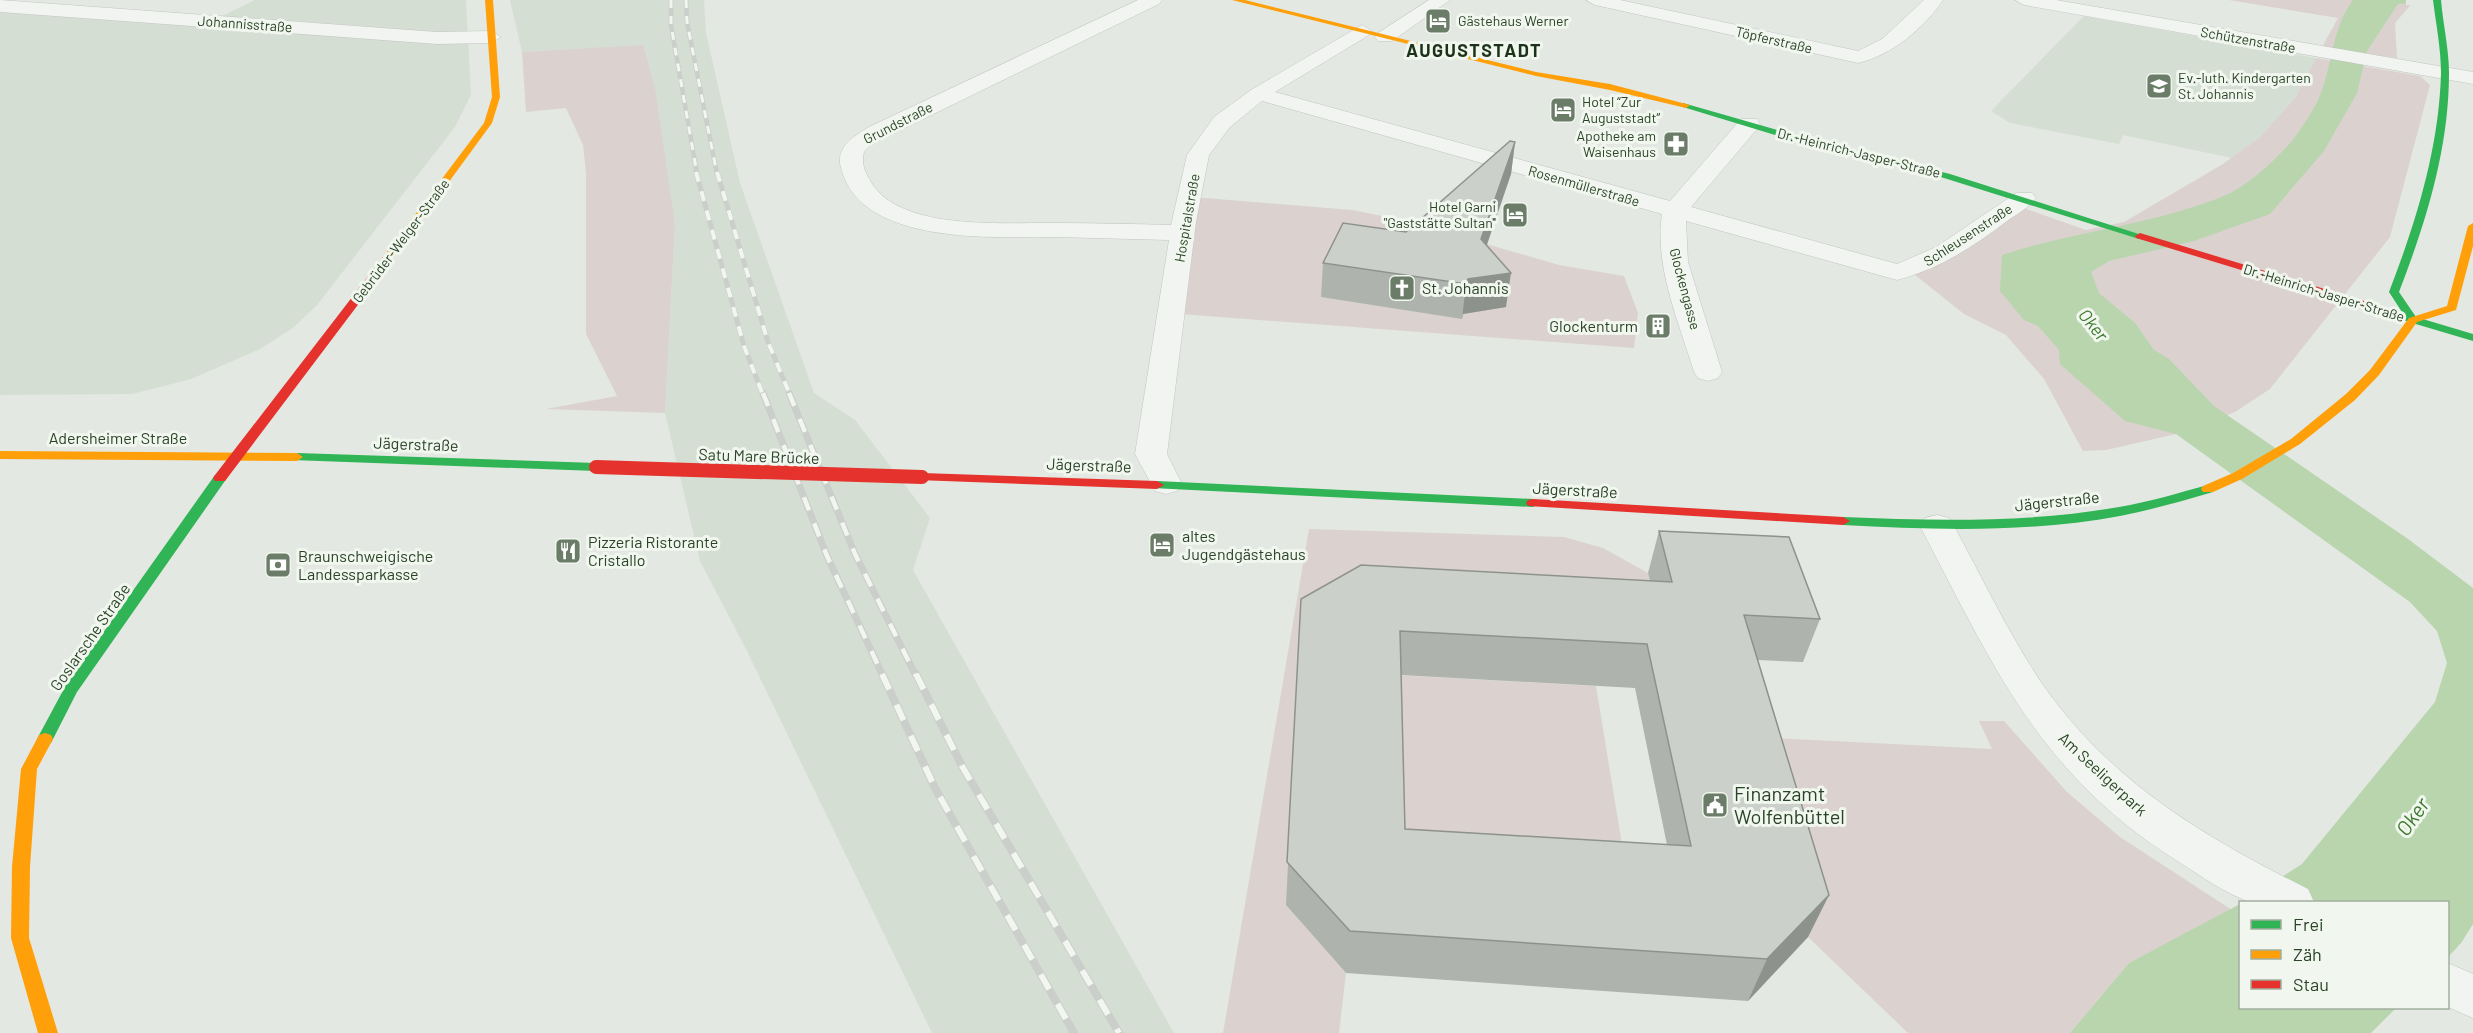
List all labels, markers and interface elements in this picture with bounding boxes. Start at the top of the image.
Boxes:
hotel icon: Gästehaus Werner [1423,6,1453,36]
street label: Johannisstraße [197,12,293,35]
place label: Gästehaus Werner [1458,12,1569,29]
street label: Töpferstraße [1734,22,1814,57]
street label: Schützenstraße [2199,23,2297,56]
district label: AUGUSTSTADT [1406,39,1542,61]
place label: Ev.-luth. Kindergarten St. Johannis [2178,69,2311,102]
school or university icon: Ev.-luth. Kindergarten St. Johannis [2144,71,2174,101]
place label: Hotel “Zur Auguststadt” [1582,93,1661,126]
hotel icon: Hotel “Zur Auguststadt” [1548,95,1578,125]
street label: Grundstraße [860,98,935,147]
street label: Dr.-Heinrich-Jasper-Straße [1776,124,1942,181]
place label: Apotheke am Waisenhaus [1577,127,1656,160]
pharmacy icon: Apotheke am Waisenhaus [1661,129,1691,159]
street label: Rosenmüllerstraße [1526,161,1642,210]
street label: Hospitalstraße [1170,172,1203,264]
street label: Gebrüder-Welger-Straße [349,175,453,306]
place label: Hotel Garni "Gaststätte Sultan" [1384,198,1496,231]
hotel icon: Hotel Garni "Gaststätte Sultan" [1500,200,1530,230]
street label: Schleusenstraße [1920,200,2015,270]
street label: Glockengasse [1666,246,1705,332]
street label: Dr.-Heinrich-Jasper-Straße [2242,260,2407,325]
church icon: St. Johannis [1387,273,1417,303]
place label: St. Johannis [1422,278,1509,297]
water label: Oker [2074,304,2114,345]
building icon: Glockenturm [1643,311,1673,341]
place label: Glockenturm [1549,316,1638,335]
street label: Adersheimer Straße [49,428,187,447]
street label: Jägerstraße [373,433,459,454]
street label: Satu Mare Brücke [698,444,820,467]
street label: Jägerstraße [1046,454,1132,475]
street label: Jägerstraße [1532,478,1618,501]
street label: Jägerstraße [2014,487,2100,514]
place label: altes Jugendgästehaus [1182,526,1306,563]
hotel icon: altes Jugendgästehaus [1147,530,1177,560]
place label: Pizzeria Ristorante Cristallo [588,532,718,569]
restaurant icon: Pizzeria Ristorante Cristallo [553,536,583,566]
place label: Braunschweigische Landessparkasse [298,546,433,583]
bank icon: Braunschweigische Landessparkasse [263,550,293,580]
street label: Goslarsche Straße [45,579,134,694]
street label: Am Seeligerpark [2055,728,2152,819]
place label: Finanzamt Wolfenbüttel [1734,781,1845,828]
public building icon: Finanzamt Wolfenbüttel [1700,790,1730,820]
water label: Oker [2390,792,2434,840]
legend [2239,901,2449,1009]
text: Frei [2293,913,2324,935]
text: Zäh [2293,943,2322,965]
text: Stau [2293,973,2329,995]

